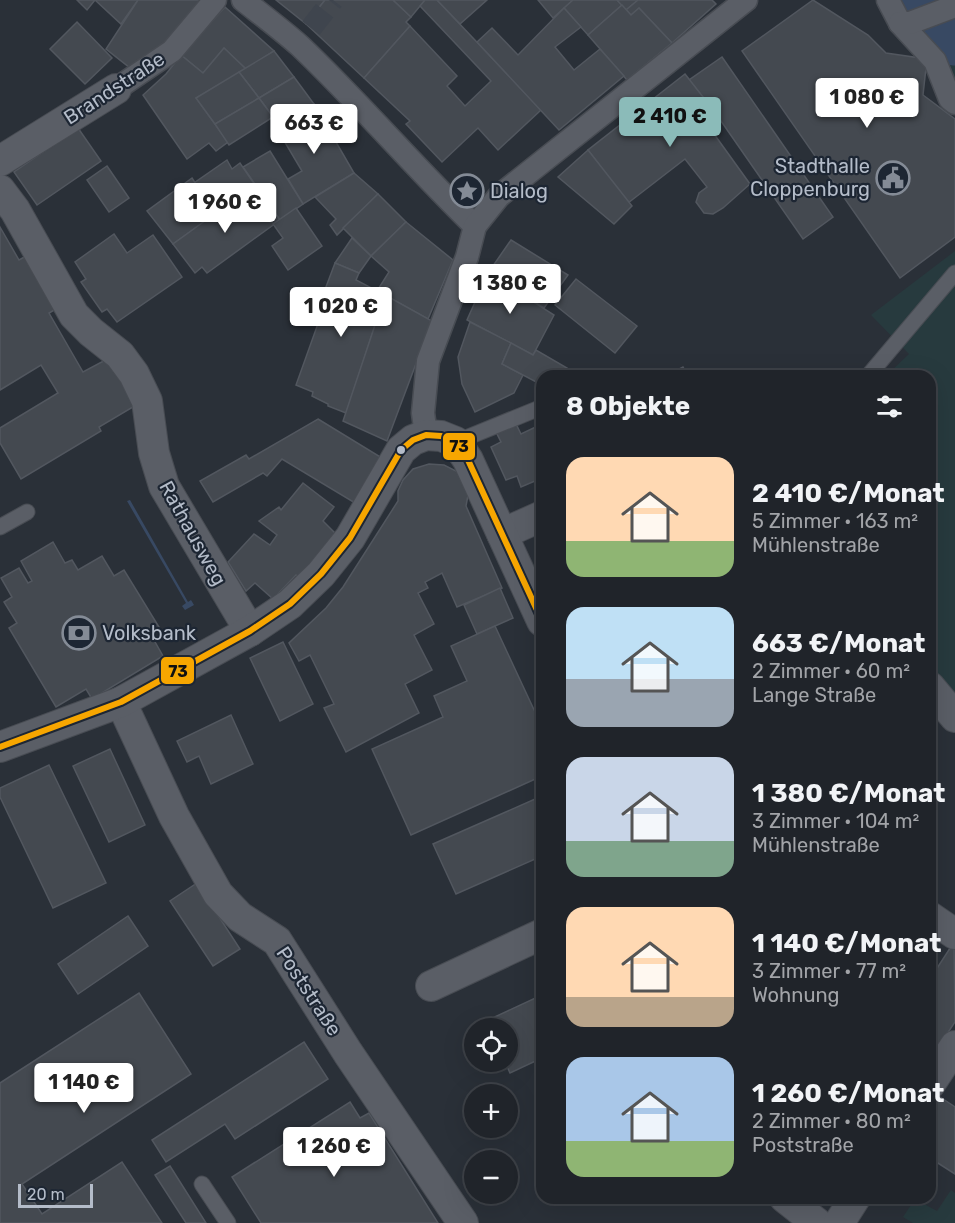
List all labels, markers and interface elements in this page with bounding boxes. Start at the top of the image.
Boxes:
street label: Brandstraße [59,47,169,129]
pin: 1 080 € [812,78,922,129]
text: 1 080 € [830,85,904,109]
pin: 2 410 € [615,97,725,148]
pin: 663 € [272,104,356,155]
text: 2 410 € [633,104,707,128]
text: 663 € [284,111,344,135]
place label: Stadthalle Cloppenburg [750,154,870,201]
public building icon: Stadthalle Cloppenburg [875,160,911,196]
place icon: Dialog [449,173,485,209]
place label: Dialog [490,179,548,203]
pin: 1 960 € [170,183,280,234]
text: 1 960 € [188,190,262,214]
pin: 1 380 € [455,264,565,315]
text: 1 380 € [473,271,547,295]
pin: 1 020 € [286,287,396,338]
text: 1 020 € [304,294,378,318]
icon: filters [873,390,906,423]
text: 8 Objekte [566,391,690,422]
line badge: 73 [442,432,476,461]
text: 73 [449,437,469,456]
unlabelled marker [395,444,407,456]
street label: Rathausweg [154,476,232,590]
text: 2 410 €/Monat [752,478,945,509]
icon: home [614,481,686,553]
text: 5 Zimmer · 163 m² [752,509,918,533]
text: Mühlenstraße [752,533,880,557]
bank icon: Volksbank [61,615,97,651]
place label: Volksbank [102,621,197,645]
text: 663 €/Monat [752,628,925,659]
icon: home [614,631,686,703]
line badge: 73 [160,656,195,685]
text: 2 Zimmer · 60 m² [752,659,910,683]
text: 73 [168,662,188,681]
text: Lange Straße [752,683,876,707]
text: 1 380 €/Monat [752,778,945,809]
icon: home [614,781,686,853]
text: 3 Zimmer · 104 m² [752,809,919,833]
text: Mühlenstraße [752,833,880,857]
text: 1 140 €/Monat [752,928,941,959]
icon: home [614,931,686,1003]
street label: Poststraße [271,942,347,1040]
text: 3 Zimmer · 77 m² [752,959,906,983]
text: Wohnung [752,983,839,1007]
map controls [464,1018,518,1204]
button: locate [464,1018,518,1072]
pin: 1 140 € [29,1063,139,1114]
text: 1 140 € [48,1070,120,1094]
text: 1 260 €/Monat [752,1078,944,1109]
icon: home [614,1081,686,1153]
button: + [464,1084,518,1138]
text: 2 Zimmer · 80 m² [752,1109,911,1133]
pin: 1 260 € [279,1127,389,1178]
text: Poststraße [752,1133,854,1157]
text: 1 260 € [297,1134,371,1158]
button: − [464,1150,518,1204]
scale bar [18,1181,93,1208]
text: 20 m [27,1185,65,1204]

